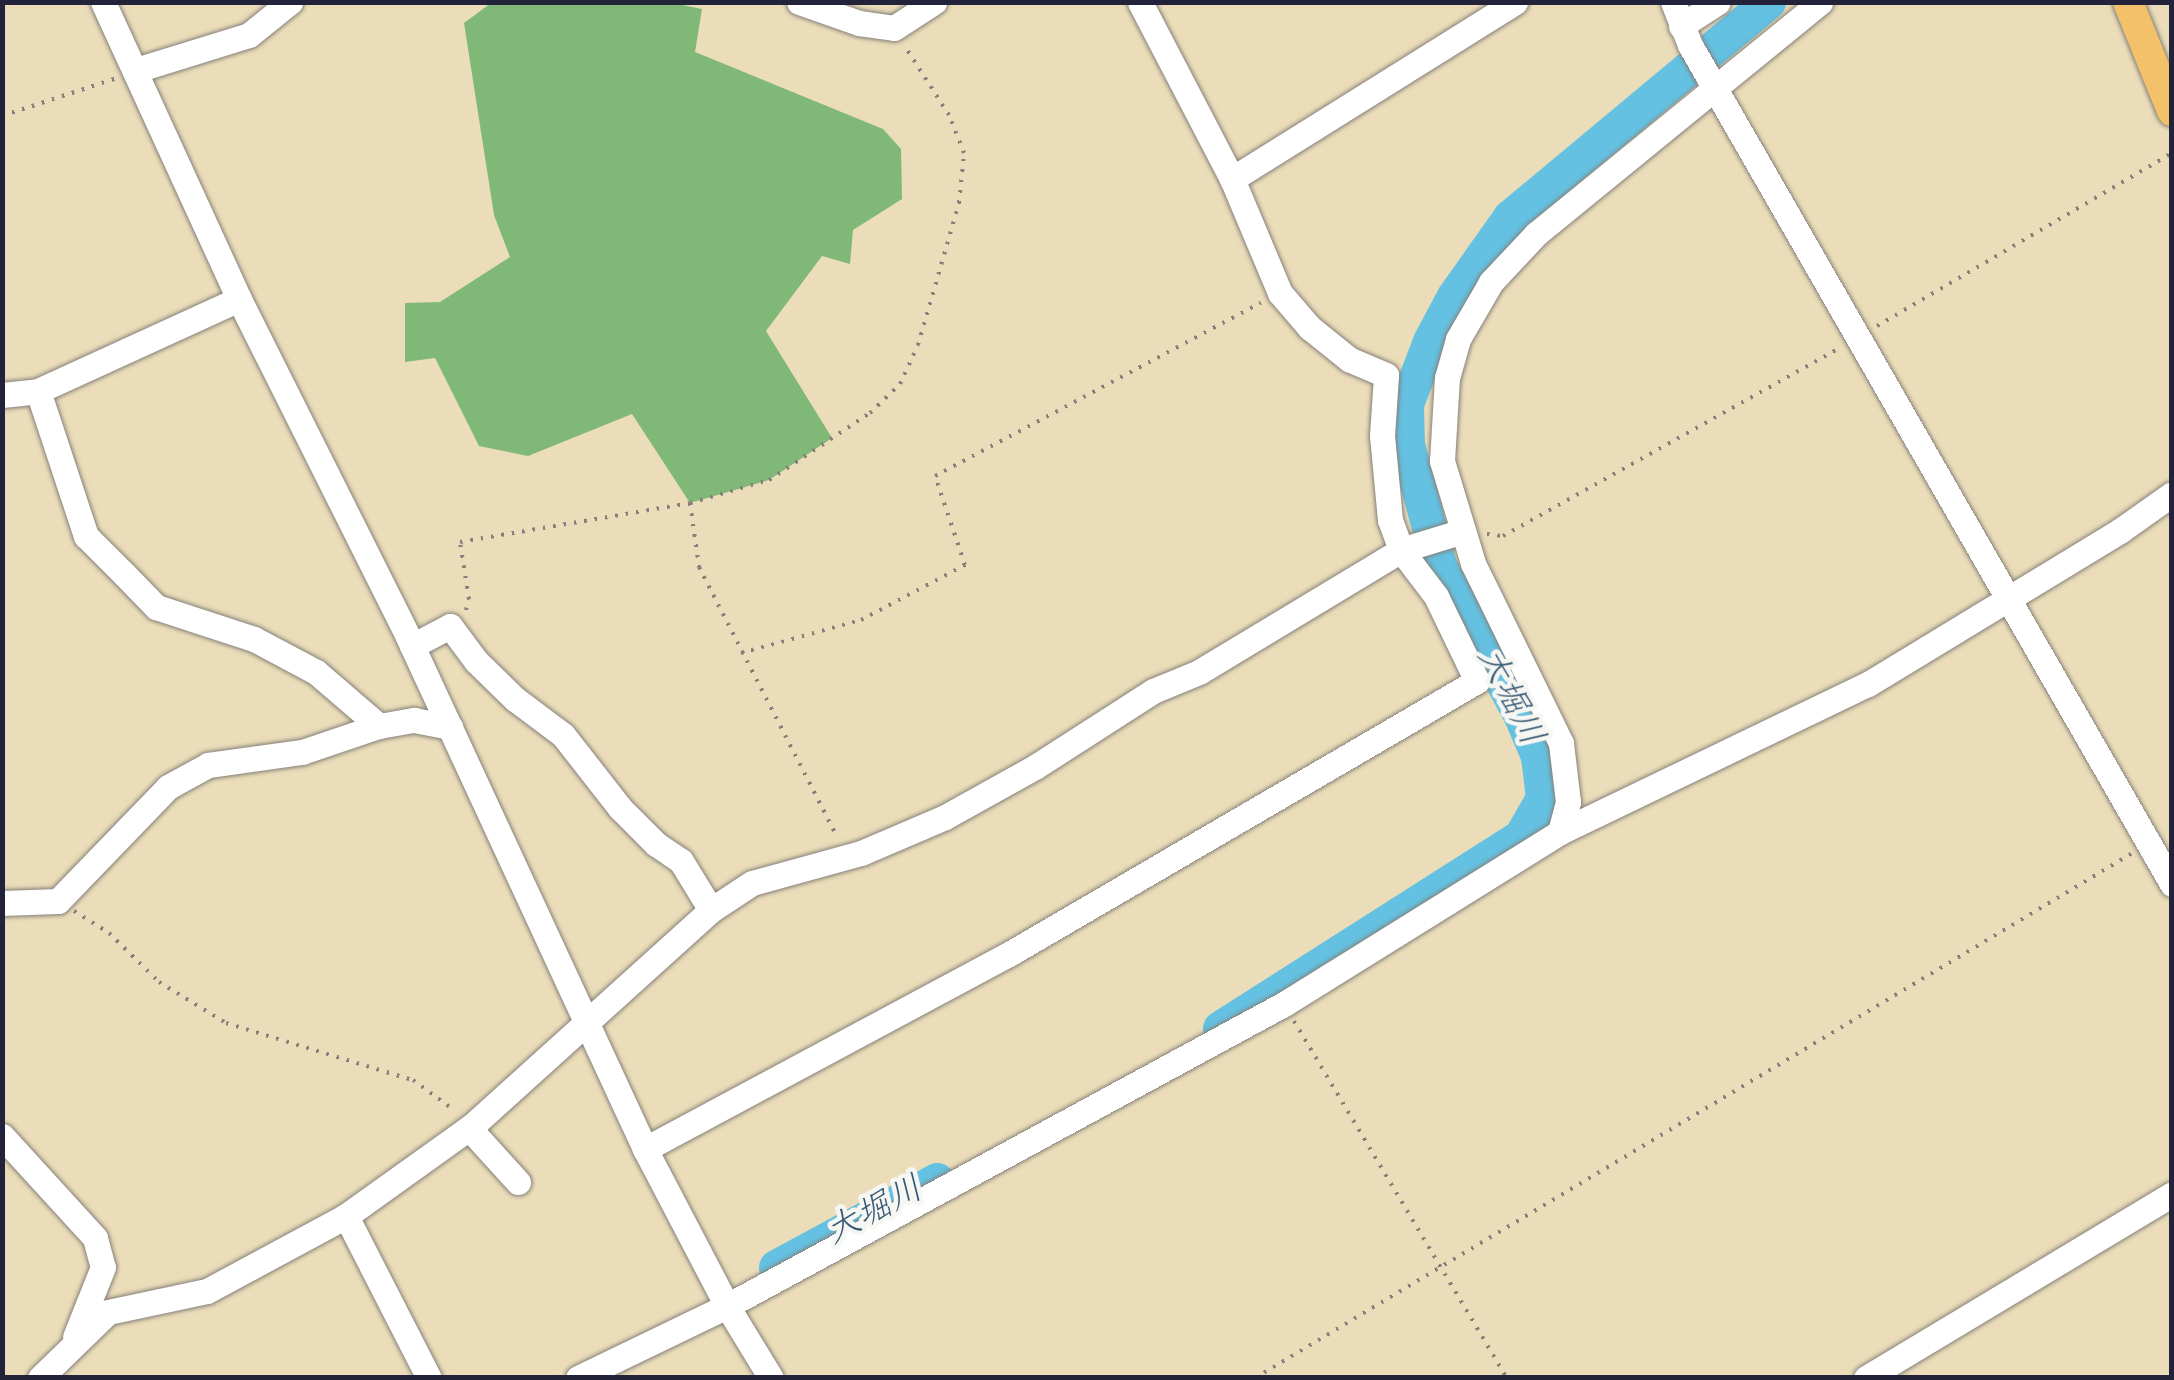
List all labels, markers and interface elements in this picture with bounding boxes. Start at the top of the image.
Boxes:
water label: 大堀川 [1464,642,1550,754]
water label: 大堀川 [820,1171,932,1257]

